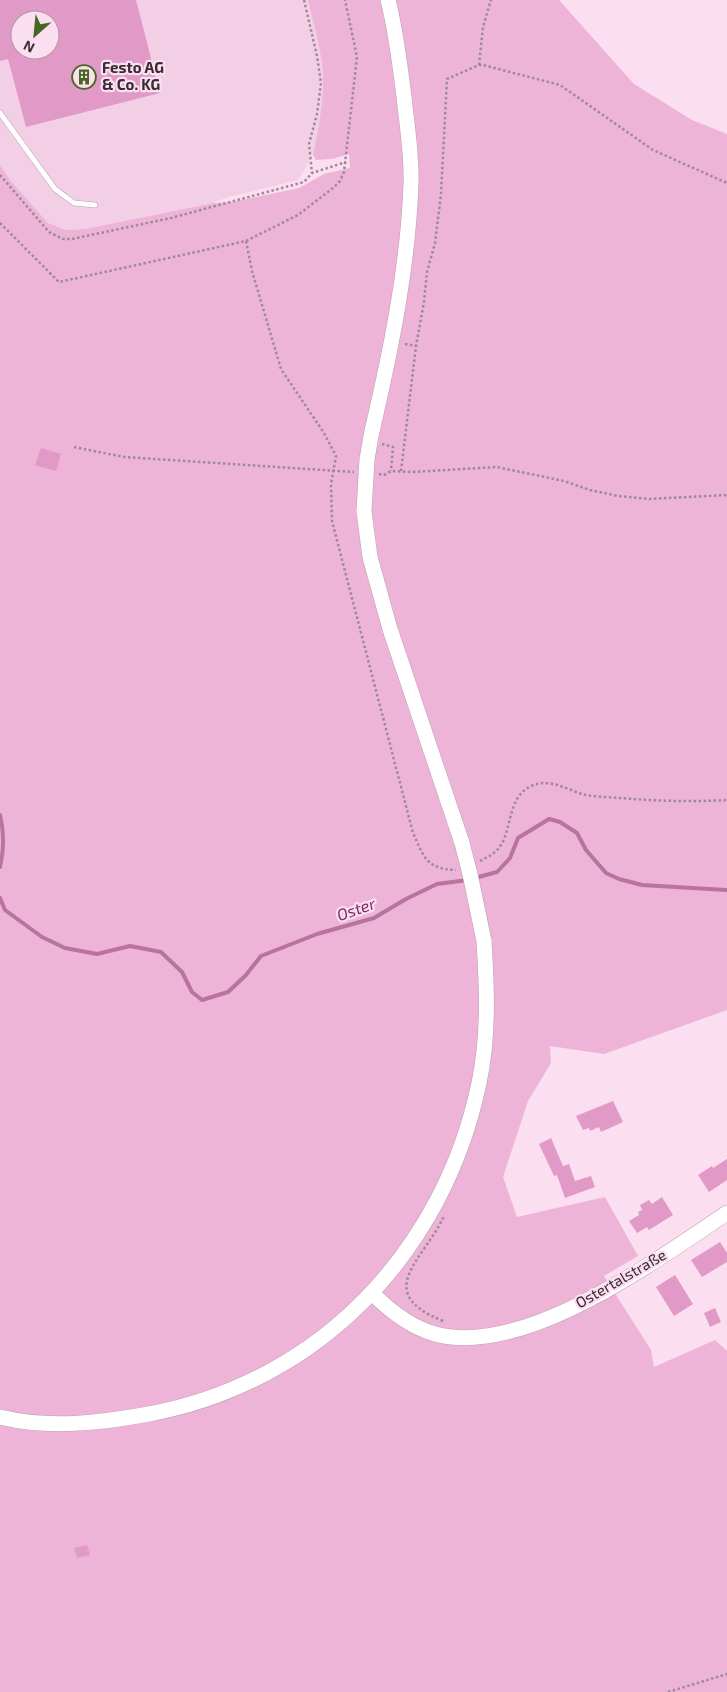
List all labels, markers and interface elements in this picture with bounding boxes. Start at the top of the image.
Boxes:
north arrow [10,10,60,60]
text: N [21,37,37,57]
place label: Festo AG & Co. KG [102,58,164,93]
building icon: Festo AG & Co. KG [71,64,97,90]
water label: Oster [334,893,378,924]
street label: Ostertalstraße [572,1245,669,1311]

